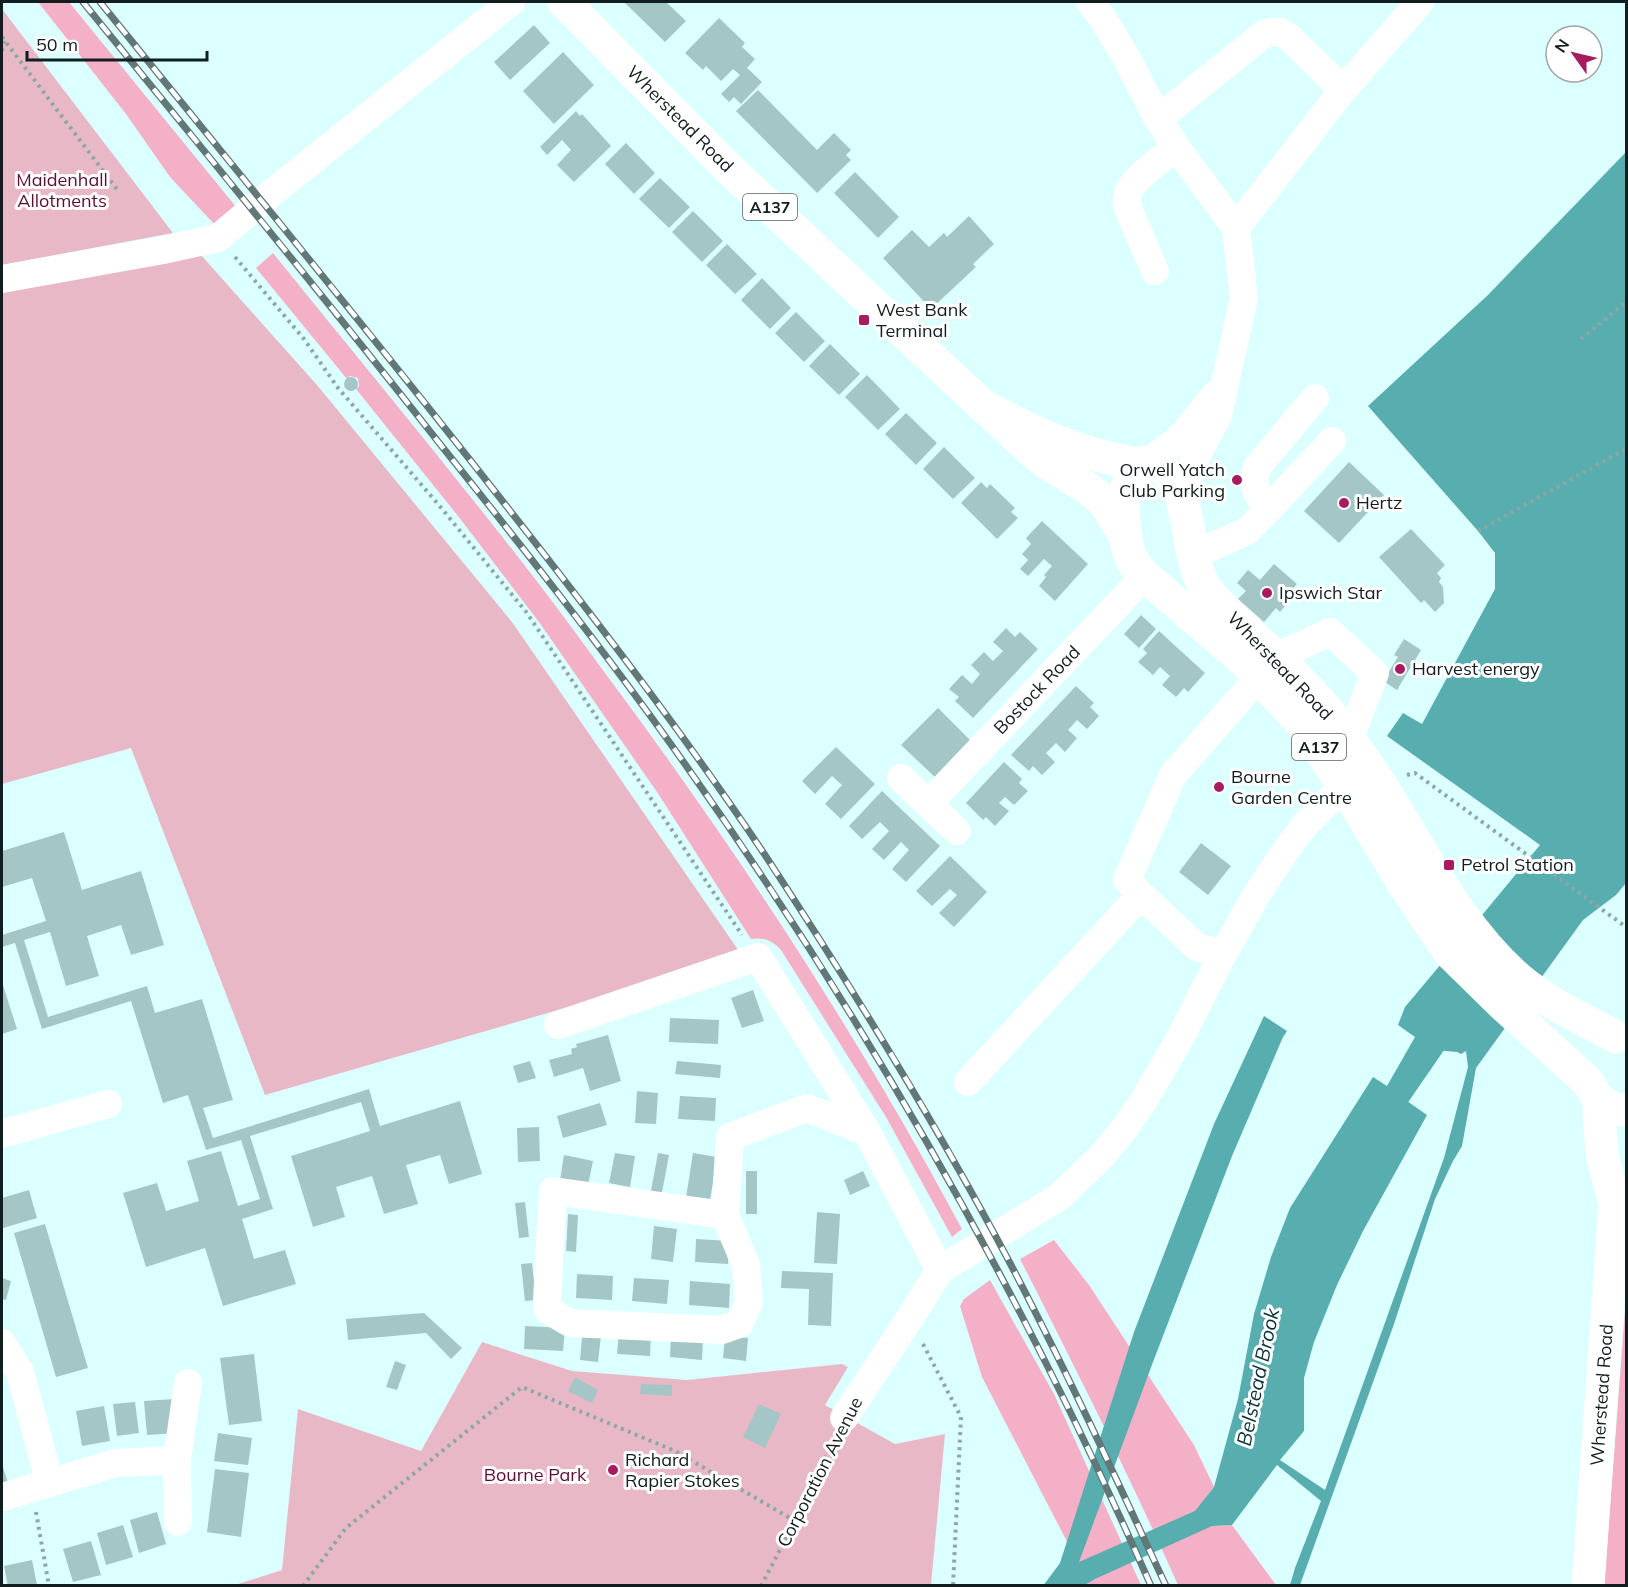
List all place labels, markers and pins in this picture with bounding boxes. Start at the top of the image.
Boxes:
place label: West Bank Terminal [876,298,968,342]
marker: West Bank Terminal [857,313,871,327]
place label: Orwell Yatch Club Parking [1119,458,1225,502]
marker: Orwell Yatch Club Parking [1230,473,1244,487]
place label: Hertz [1356,491,1402,514]
marker: Hertz [1337,496,1351,510]
place label: Ipswich Star [1279,581,1383,604]
marker: Ipswich Star [1260,586,1274,600]
place label: Harvest energy [1412,657,1540,680]
marker: Harvest energy [1393,662,1407,676]
place label: Bourne Garden Centre [1231,765,1352,809]
marker: Bourne Garden Centre [1212,780,1226,794]
place label: Petrol Station [1461,853,1574,876]
marker: Petrol Station [1442,858,1456,872]
place label: Richard Rapier Stokes [625,1448,740,1492]
marker: Richard Rapier Stokes [606,1463,620,1477]

